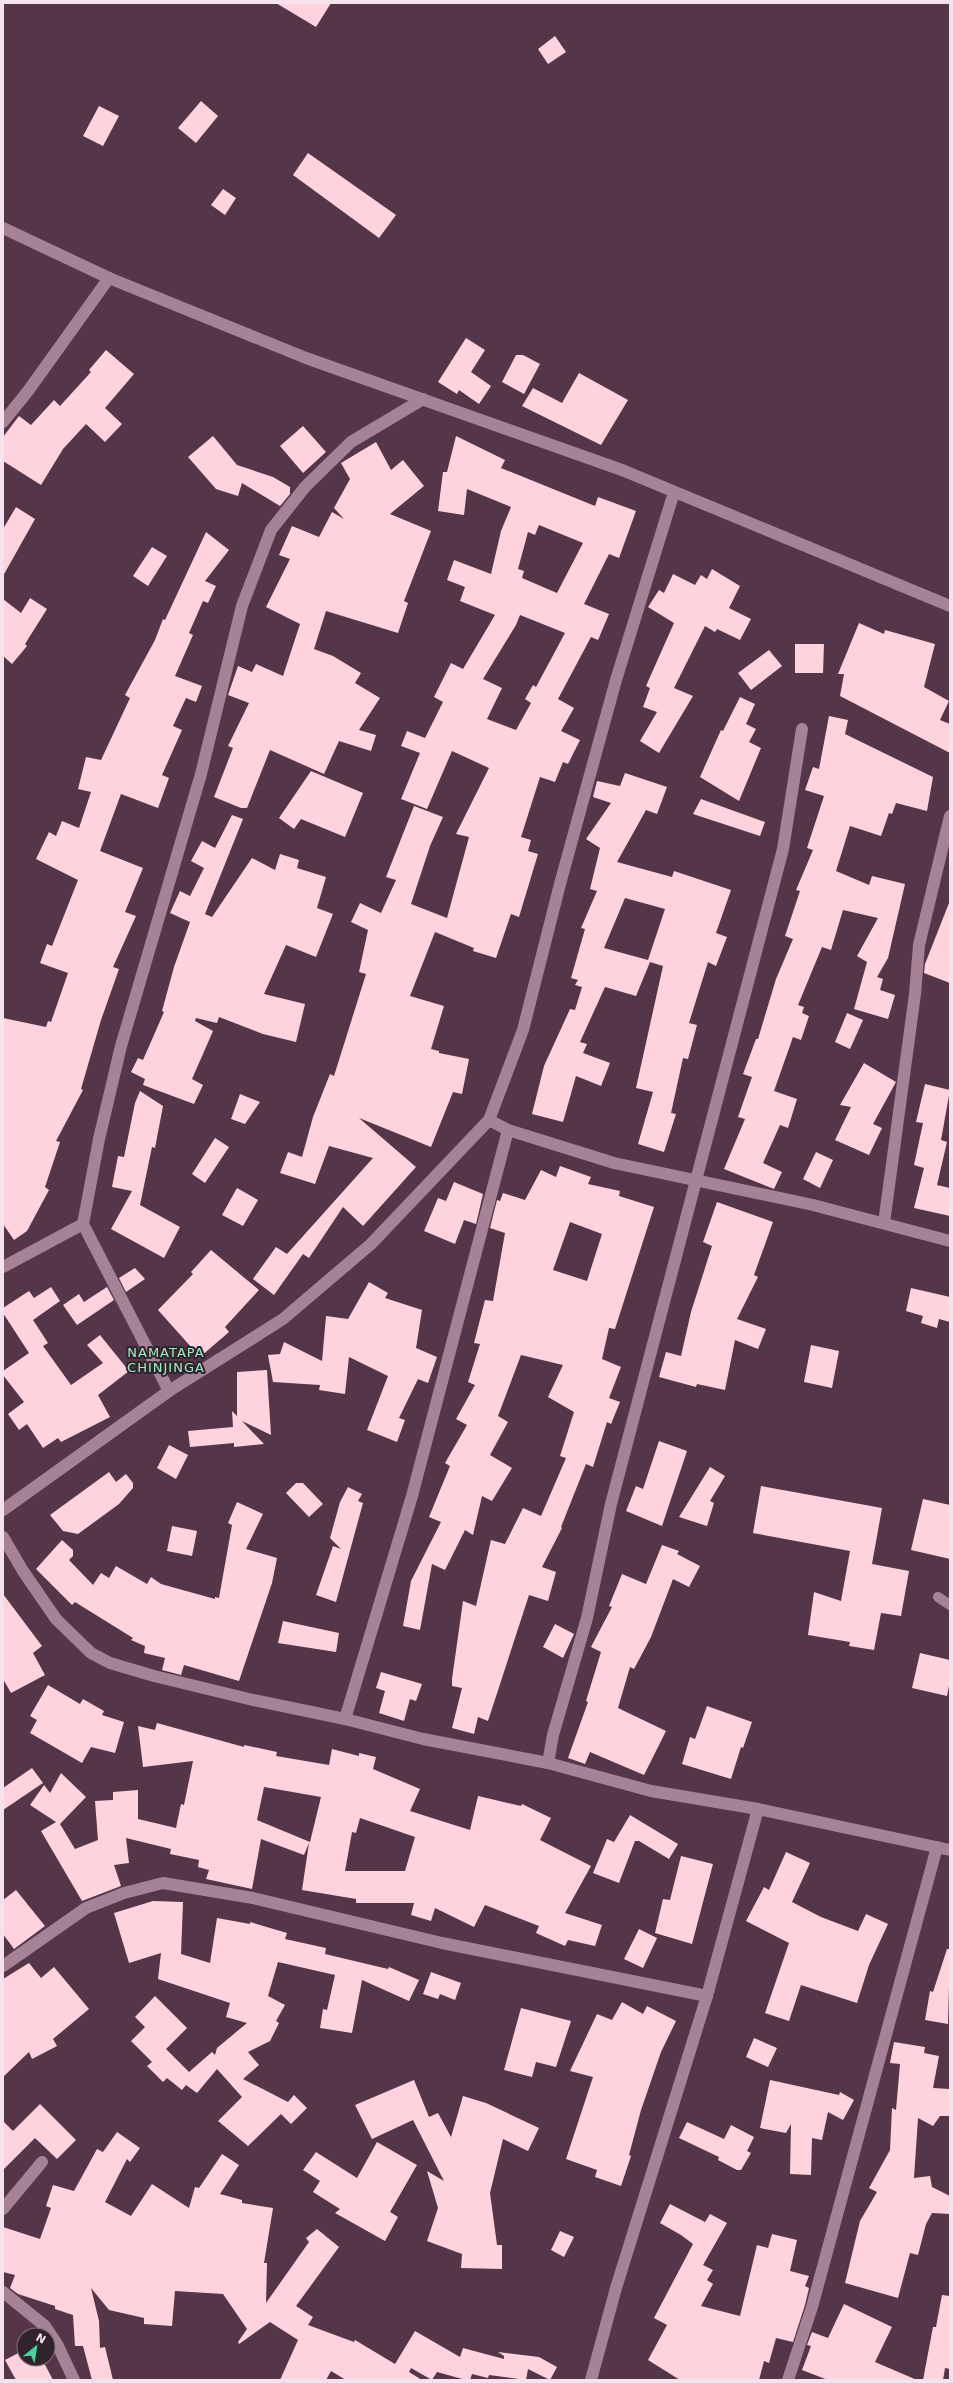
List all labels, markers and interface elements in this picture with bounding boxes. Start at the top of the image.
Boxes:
district label: NAMATAPA CHINJINGA [127,1345,205,1375]
north arrow [16,2327,56,2367]
text: N [34,2331,48,2347]

